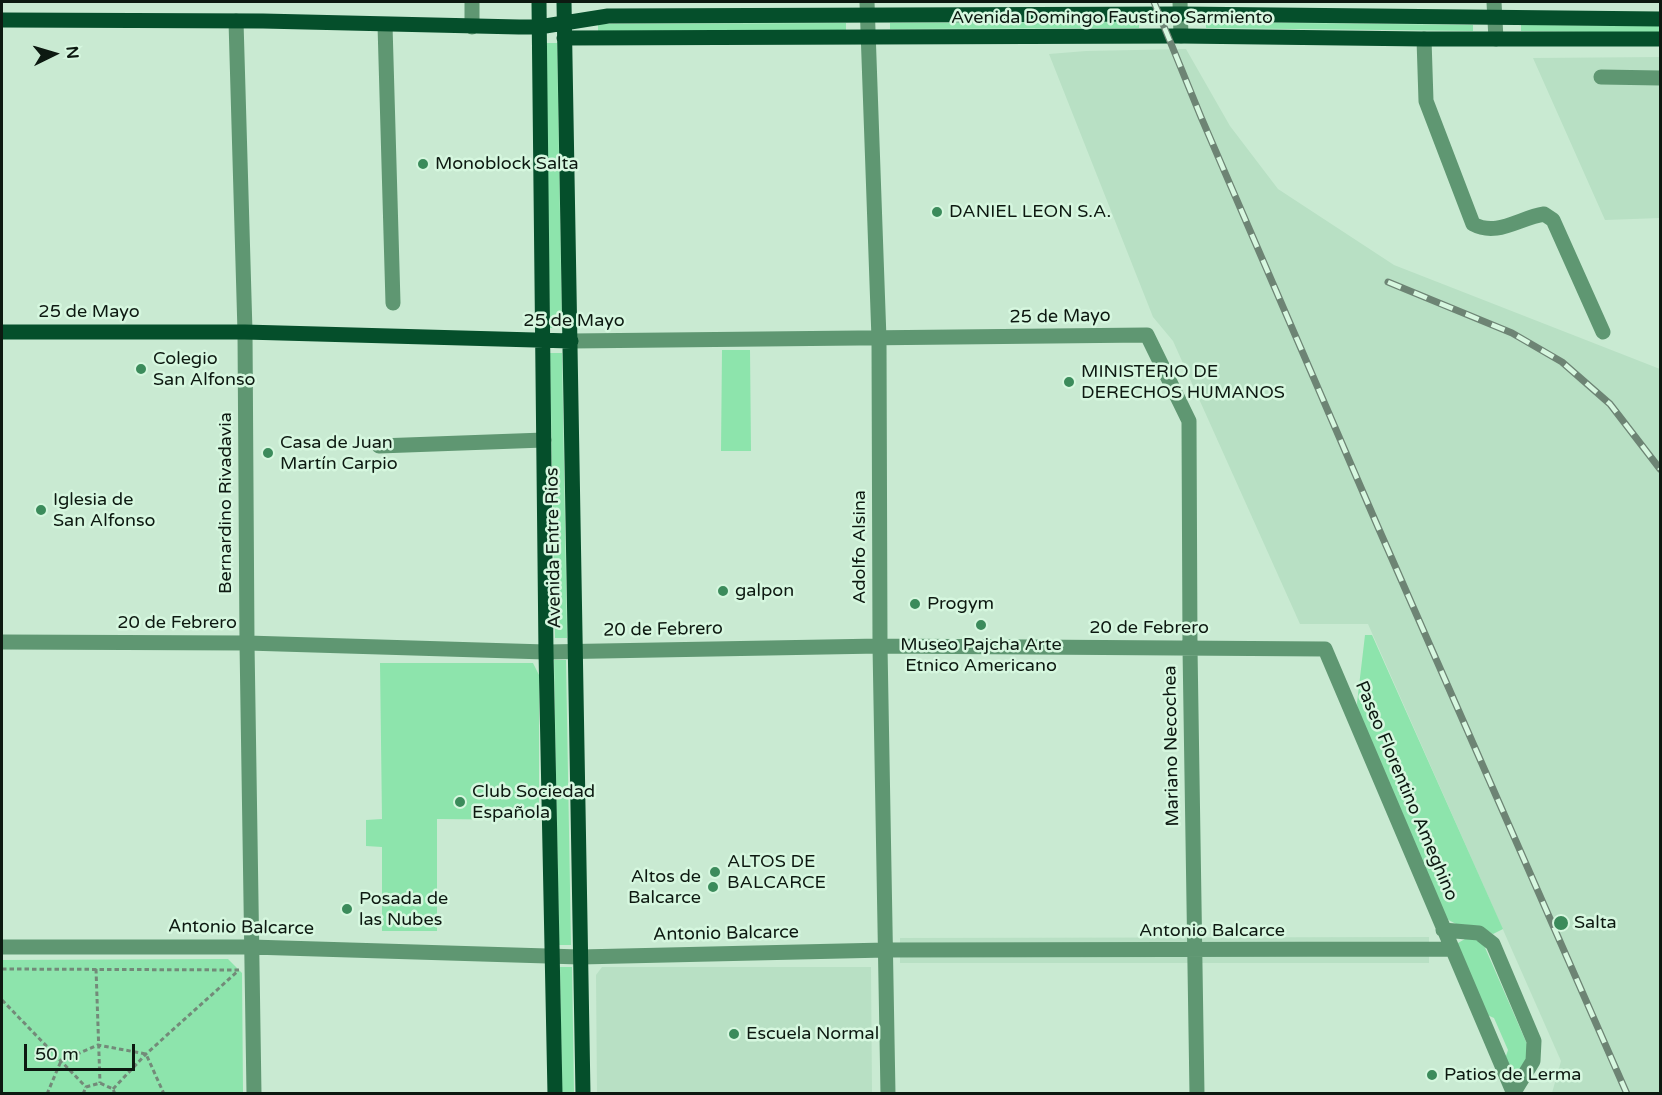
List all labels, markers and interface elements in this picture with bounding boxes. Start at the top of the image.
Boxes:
street label: Avenida Domingo Faustino Sarmiento [951,7,1273,29]
north arrow [24,24,84,84]
text: N [61,45,82,60]
place label: Monoblock Salta [435,153,579,175]
marker: Monoblock Salta [416,157,430,171]
place label: DANIEL LEON S.A. [949,201,1111,223]
marker: DANIEL LEON S.A. [930,205,944,219]
street label: 25 de Mayo [38,301,140,323]
street label: 25 de Mayo [1009,305,1111,329]
street label: 25 de Mayo [523,310,625,332]
place label: Colegio San Alfonso [153,348,255,391]
place label: MINISTERIO DE DERECHOS HUMANOS [1081,361,1285,404]
marker: Colegio San Alfonso [134,362,148,376]
marker: MINISTERIO DE DERECHOS HUMANOS [1062,375,1076,389]
street label: Bernardino Rivadavia [215,412,237,594]
place label: Casa de Juan Martín Carpio [280,432,398,474]
marker: Casa de Juan Martín Carpio [261,446,275,460]
street label: Avenida Entre Ríos [542,467,566,629]
place label: Iglesia de San Alfonso [53,489,155,532]
street label: Adolfo Alsina [849,490,871,604]
marker: Iglesia de San Alfonso [34,503,48,517]
place label: galpon [735,580,794,602]
marker: galpon [716,584,730,598]
place label: Progym [927,593,994,615]
marker: Progym [908,597,922,611]
street label: 20 de Febrero [117,612,237,634]
street label: 20 de Febrero [1089,617,1209,639]
street label: 20 de Febrero [603,618,723,642]
marker: Museo Pajcha Arte Etnico Americano [974,618,988,632]
place label: Museo Pajcha Arte Etnico Americano [900,634,1062,676]
street label: Mariano Necochea [1160,665,1184,827]
street label: Paseo Florentino Ameghino [1350,678,1462,904]
place label: Club Sociedad Española [472,781,595,824]
marker: Club Sociedad Española [453,795,467,809]
place label: ALTOS DE BALCARCE [727,851,826,894]
marker: ALTOS DE BALCARCE [708,865,722,879]
place label: Altos de Balcarce [628,866,701,908]
marker: Altos de Balcarce [706,880,720,894]
place label: Posada de las Nubes [359,888,448,930]
marker: Posada de las Nubes [340,902,354,916]
place label: Salta [1574,912,1617,934]
marker: Salta [1552,914,1570,932]
street label: Antonio Balcarce [168,916,314,940]
street label: Antonio Balcarce [1139,920,1285,942]
street label: Antonio Balcarce [653,922,799,946]
place label: Escuela Normal [746,1023,879,1045]
marker: Escuela Normal [727,1027,741,1041]
scale bar [27,1032,138,1070]
text: 50 m [35,1043,79,1065]
place label: Patios de Lerma [1444,1064,1581,1086]
marker: Patios de Lerma [1425,1068,1439,1082]

